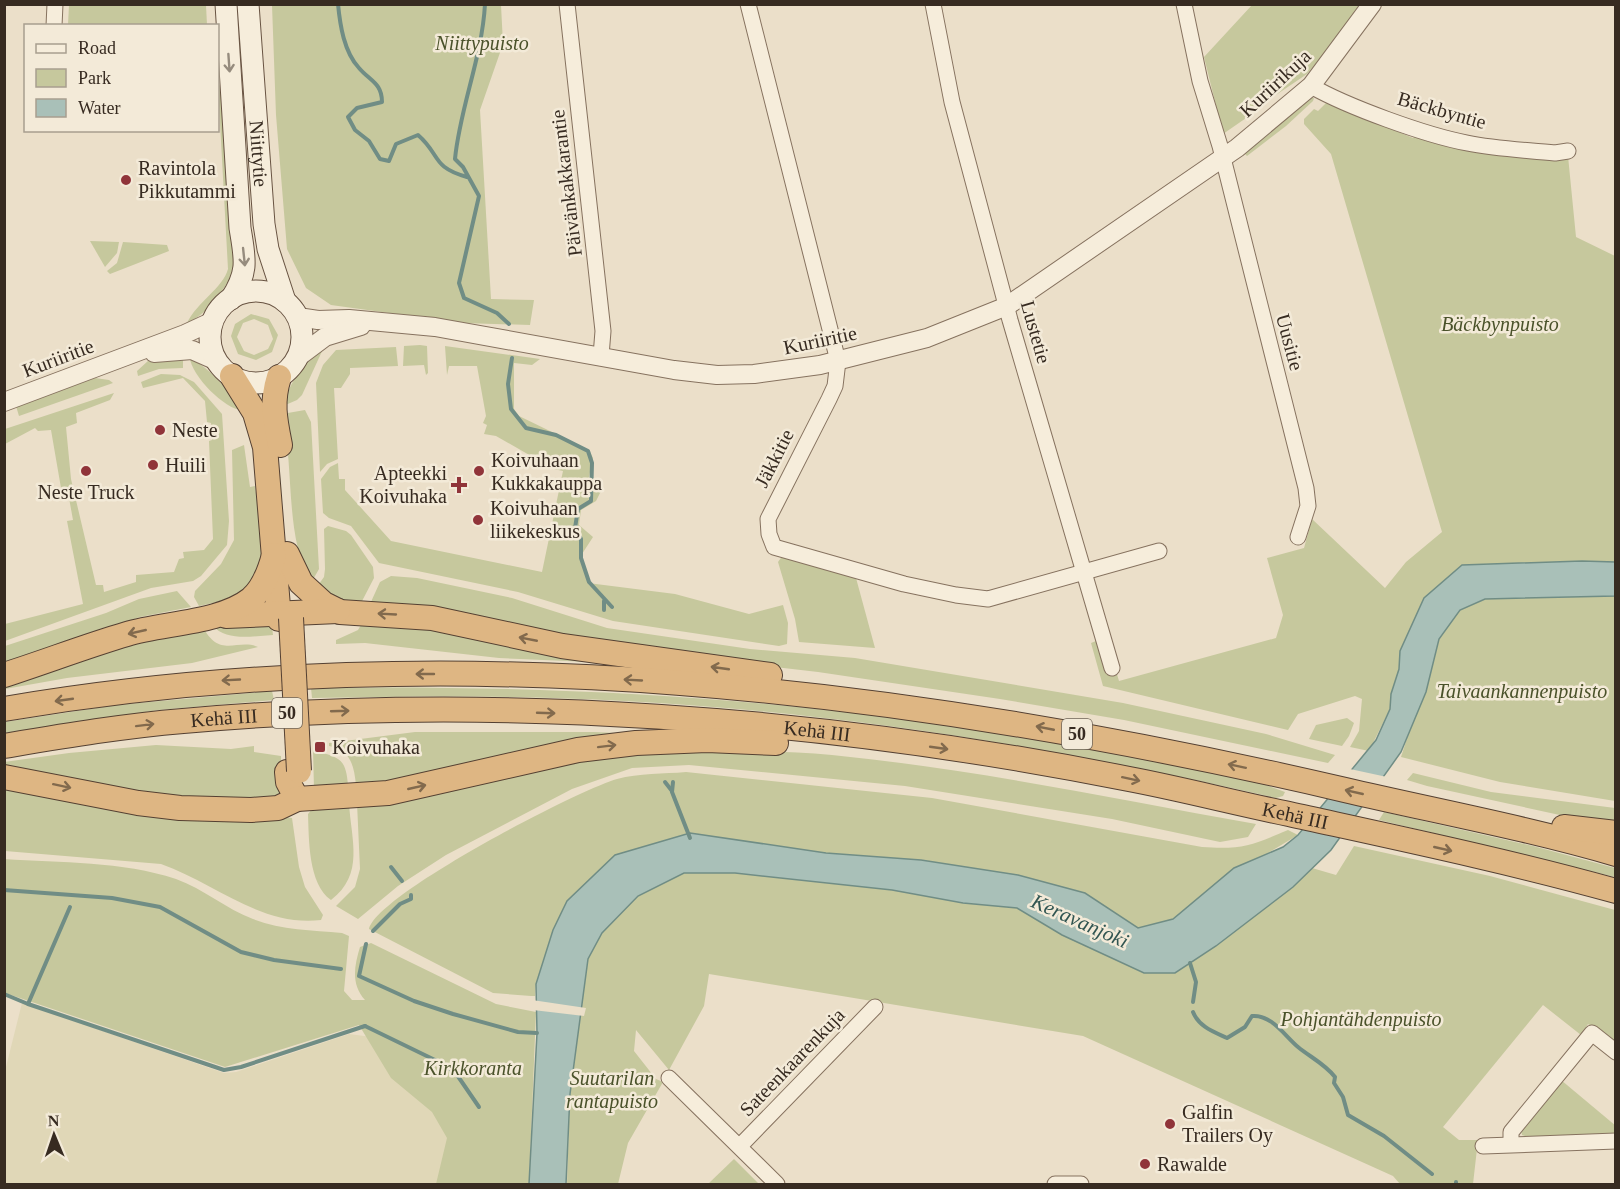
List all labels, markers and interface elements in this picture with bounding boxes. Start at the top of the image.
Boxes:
legend [24,24,219,132]
park label: Niittypuisto [434,32,529,55]
text: Road [78,38,116,58]
street label: Kuriirikuja [1235,45,1316,122]
one-way arrow [224,52,235,72]
text: Park [78,68,111,88]
street label: Bäckbyntie [1395,87,1489,134]
text: Water [78,98,121,118]
street label: Päivänkakkarantie [546,108,586,258]
street label: Niittytie [245,120,272,188]
place label: Ravintola Pikkutammi [138,157,236,202]
marker: Ravintola Pikkutammi [119,173,133,187]
one-way arrow [239,247,250,267]
street label: Lustetie [1017,298,1055,366]
street label: Uusitie [1272,311,1308,373]
park label: Bäckbynpuisto [1441,313,1559,336]
street label: Kuriiritie [781,321,859,358]
street label: Kuriiritie [19,334,97,382]
place label: Neste [172,419,218,441]
marker: Neste [153,423,167,437]
street label: Jäkkitie [750,425,798,491]
place label: Koivuhaan Kukkakauppa [491,449,602,495]
place label: Huili [165,454,207,476]
marker: Huili [146,458,160,472]
place label: Apteekki Koivuhaka [359,462,447,507]
marker: Neste Truck [79,464,93,478]
marker: Koivuhaan Kukkakauppa [472,464,486,478]
marker: Apteekki Koivuhaka [452,478,466,492]
place label: Neste Truck [37,481,135,503]
place label: Koivuhaan liikekeskus [490,497,580,542]
marker: Koivuhaan liikekeskus [471,513,485,527]
one-way arrow [377,608,397,619]
one-way arrow [128,627,147,638]
one-way arrow [518,633,538,644]
one-way arrow [711,662,731,673]
one-way arrow [416,668,436,680]
one-way arrow [221,674,241,685]
one-way arrow [624,675,644,686]
park label: Taivaankannenpuisto [1437,680,1607,703]
one-way arrow [55,694,75,705]
road number: 50 [272,698,302,728]
street label: Kehä III [190,704,258,731]
one-way arrow [329,705,349,717]
one-way arrow [536,707,556,718]
street label: Kehä III [783,716,852,745]
road number: 50 [1062,719,1092,749]
one-way arrow [135,720,155,731]
one-way arrow [1036,722,1056,733]
place label: Koivuhaka [332,736,420,758]
marker: Koivuhaka [313,740,327,754]
one-way arrow [597,741,617,752]
one-way arrow [928,742,948,753]
one-way arrow [1227,759,1246,771]
one-way arrow [1121,774,1140,785]
one-way arrow [52,781,71,792]
one-way arrow [407,781,426,793]
one-way arrow [1345,785,1364,797]
street label: Kehä III [1260,798,1330,833]
one-way arrow [1433,843,1452,855]
water label: Keravanjoki [1027,889,1132,953]
street label: Sateenkaarenkuja [735,1004,850,1121]
park label: Pohjantähdenpuisto [1279,1008,1442,1031]
park label: Kirkkoranta [423,1057,522,1079]
park label: Suutarilan rantapuisto [566,1067,658,1113]
place label: Galfin Trailers Oy [1182,1101,1273,1147]
north arrow [24,1105,84,1165]
text: N [47,1112,60,1129]
marker: Galfin Trailers Oy [1163,1117,1177,1131]
place label: Rawalde [1157,1153,1227,1175]
marker: Rawalde [1138,1157,1152,1171]

